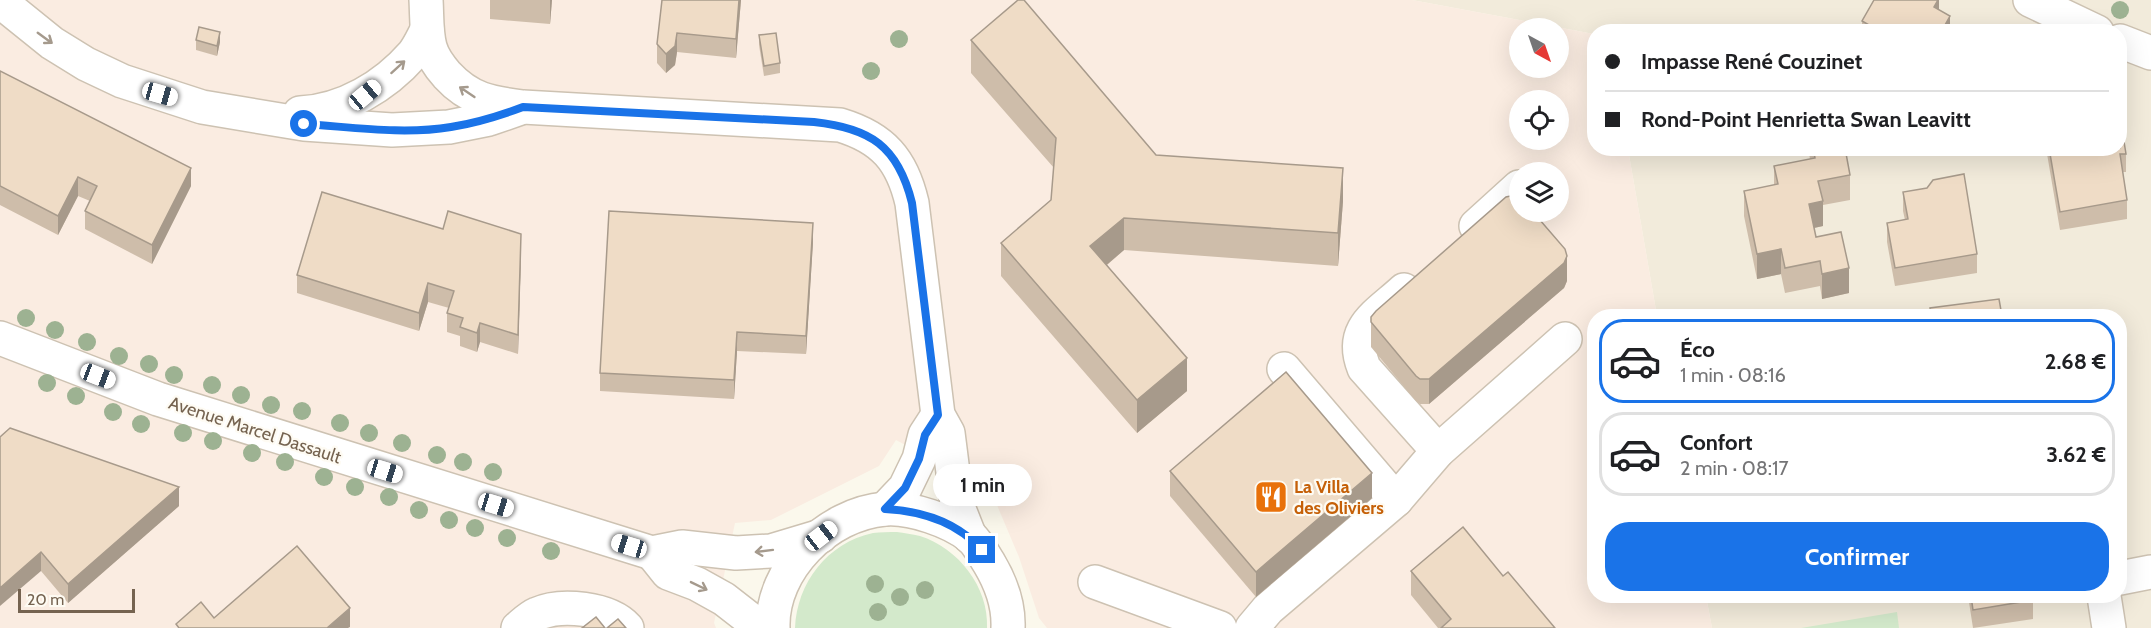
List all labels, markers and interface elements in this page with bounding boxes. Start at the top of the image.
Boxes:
north arrow [1509,18,1569,78]
map controls [1509,18,1569,222]
one-way arrow [37,32,53,44]
text: Impasse René Couzinet [1641,48,1862,75]
one-way arrow [390,60,405,74]
car [345,77,385,113]
car [140,80,180,108]
one-way arrow [459,86,476,98]
button: locate [1509,90,1569,150]
text: Rond-Point Henrietta Swan Leavitt [1641,106,1971,133]
route start [290,110,317,137]
button: layers [1509,162,1569,222]
icon: car [1608,334,1662,388]
text: Éco [1680,336,1715,363]
text: 2.68 € [2045,348,2106,375]
car [78,361,118,391]
text: 1 min · 08:16 [1680,363,1786,387]
street label: Avenue Marcel Dassault [166,392,344,468]
icon: car [1608,427,1662,481]
text: Confort [1680,429,1753,456]
text: 3.62 € [2046,441,2106,468]
text: 2 min · 08:17 [1680,456,1789,480]
car [365,457,405,485]
callout: 1 min [932,463,1032,505]
text: 1 min [960,473,1005,497]
place label: La Villa des Oliviers [1294,476,1384,519]
restaurant icon: La Villa des Oliviers [1253,479,1289,515]
car [476,491,516,519]
car [801,518,841,554]
button: Confirmer [1605,522,2109,591]
car [609,532,649,560]
route end [968,536,995,563]
one-way arrow [755,546,775,557]
one-way arrow [689,580,707,592]
scale bar [18,586,135,614]
text: 20 m [27,590,64,609]

